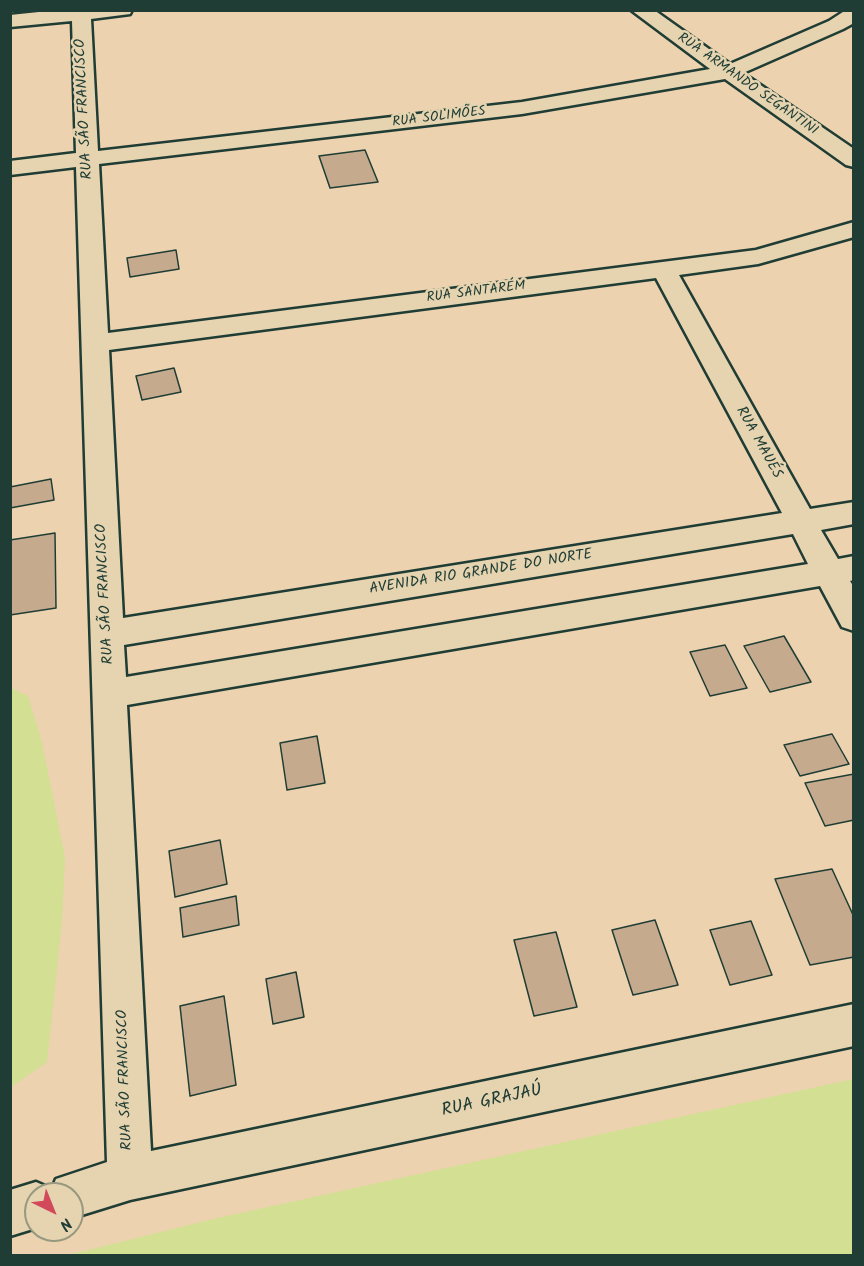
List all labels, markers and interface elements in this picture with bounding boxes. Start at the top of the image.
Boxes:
street label: RUA ARMANDO SEGANTINI [674,30,820,140]
street label: RUA SÃO FRANCISCO [72,38,98,180]
street label: RUA SOLIMÕES [391,104,487,132]
street label: RUA SANTARÉM [426,279,526,307]
street label: RUA MAUÉS [731,404,785,482]
street label: RUA SÃO FRANCISCO [93,523,119,665]
street label: AVENIDA RIO GRANDE DO NORTE [368,546,594,600]
street label: RUA SÃO FRANCISCO [115,1009,137,1151]
street label: RUA GRAJAÚ [440,1081,544,1123]
north arrow [24,1182,84,1242]
text: N [53,1211,77,1237]

